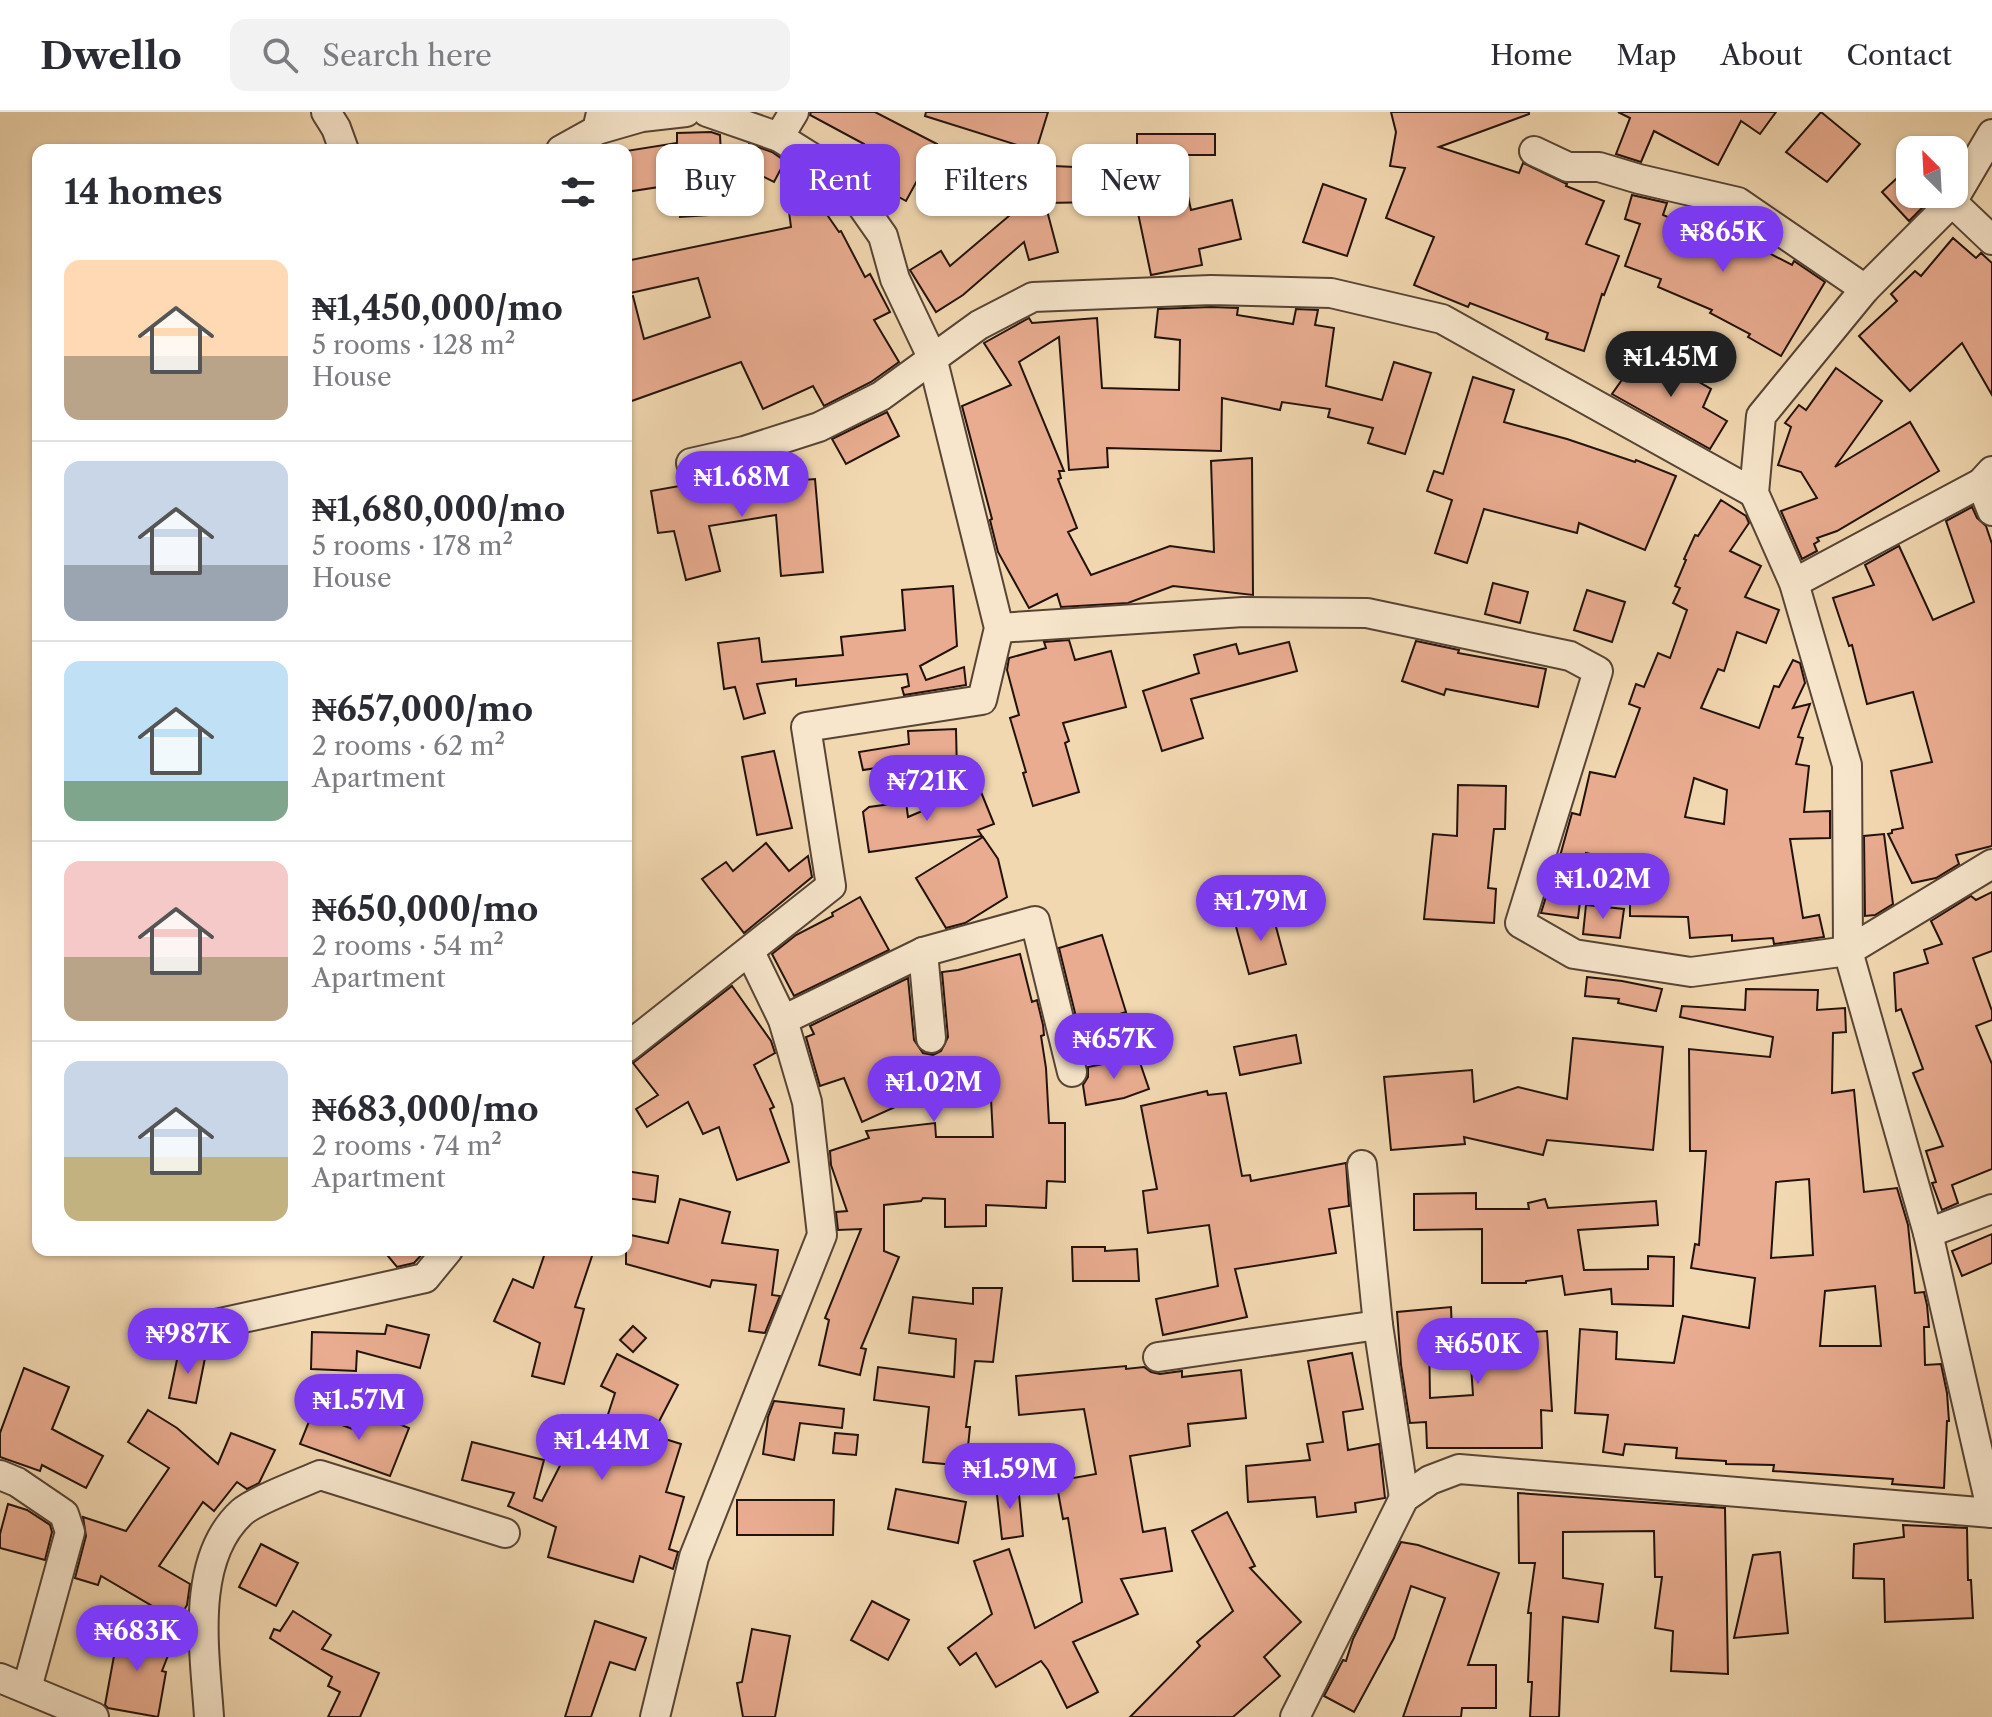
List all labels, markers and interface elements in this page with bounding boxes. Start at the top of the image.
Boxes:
search box [230,19,790,91]
text: Dwello [40,32,182,79]
icon: search [258,33,302,77]
text: Search here [322,37,492,74]
text: Home [1490,38,1572,72]
text: Map [1616,38,1676,72]
text: About [1720,38,1802,72]
text: Contact [1846,38,1952,72]
north arrow [1896,136,1968,208]
map controls [1896,136,1968,208]
chip: Buy [656,144,764,216]
chip: Rent [780,144,900,216]
chip: Filters [916,144,1056,216]
chip: New [1072,144,1189,216]
icon: filters [556,170,600,214]
text: 14 homes [64,171,223,213]
pin: ₦865K [1667,206,1779,274]
text: ₦865K [1680,216,1766,248]
text: ₦1,450,000/mo [312,287,563,329]
icon: home [128,292,224,388]
text: 5 rooms · 128 m² [312,329,515,361]
pin: ₦1.45M [1606,331,1736,399]
text: ₦1.45M [1623,341,1719,373]
text: House [312,361,392,393]
pin: ₦1.68M [677,451,807,519]
text: ₦1.68M [694,461,790,493]
text: ₦1,680,000/mo [312,488,565,530]
icon: home [128,493,224,589]
text: 5 rooms · 178 m² [312,530,513,562]
text: House [312,562,392,594]
text: ₦657,000/mo [312,688,533,730]
icon: home [128,693,224,789]
text: 2 rooms · 62 m² [312,730,505,762]
pin: ₦721K [871,755,983,823]
text: Apartment [312,762,445,794]
text: ₦721K [887,765,967,797]
pin: ₦1.02M [1538,853,1668,921]
text: ₦1.02M [1555,863,1651,895]
pin: ₦1.79M [1196,875,1326,943]
text: ₦1.79M [1214,885,1308,917]
text: ₦650,000/mo [312,888,538,930]
icon: home [128,893,224,989]
text: 2 rooms · 54 m² [312,930,504,962]
text: Apartment [312,962,445,994]
pin: ₦657K [1058,1013,1170,1081]
text: ₦657K [1073,1023,1155,1055]
pin: ₦1.02M [869,1056,999,1124]
text: ₦1.02M [886,1066,982,1098]
text: ₦683,000/mo [312,1088,539,1130]
icon: home [128,1093,224,1189]
text: 2 rooms · 74 m² [312,1130,502,1162]
text: Apartment [312,1162,445,1194]
pin: ₦987K [132,1308,244,1376]
text: ₦987K [146,1318,230,1350]
pin: ₦650K [1422,1318,1534,1386]
text: ₦650K [1435,1328,1521,1360]
pin: ₦1.57M [294,1374,424,1442]
text: ₦1.57M [312,1384,406,1416]
pin: ₦1.44M [537,1414,667,1482]
text: ₦1.44M [554,1424,650,1456]
pin: ₦1.59M [945,1443,1075,1511]
text: ₦1.59M [962,1453,1058,1485]
pin: ₦683K [81,1605,193,1673]
text: ₦683K [94,1615,180,1647]

